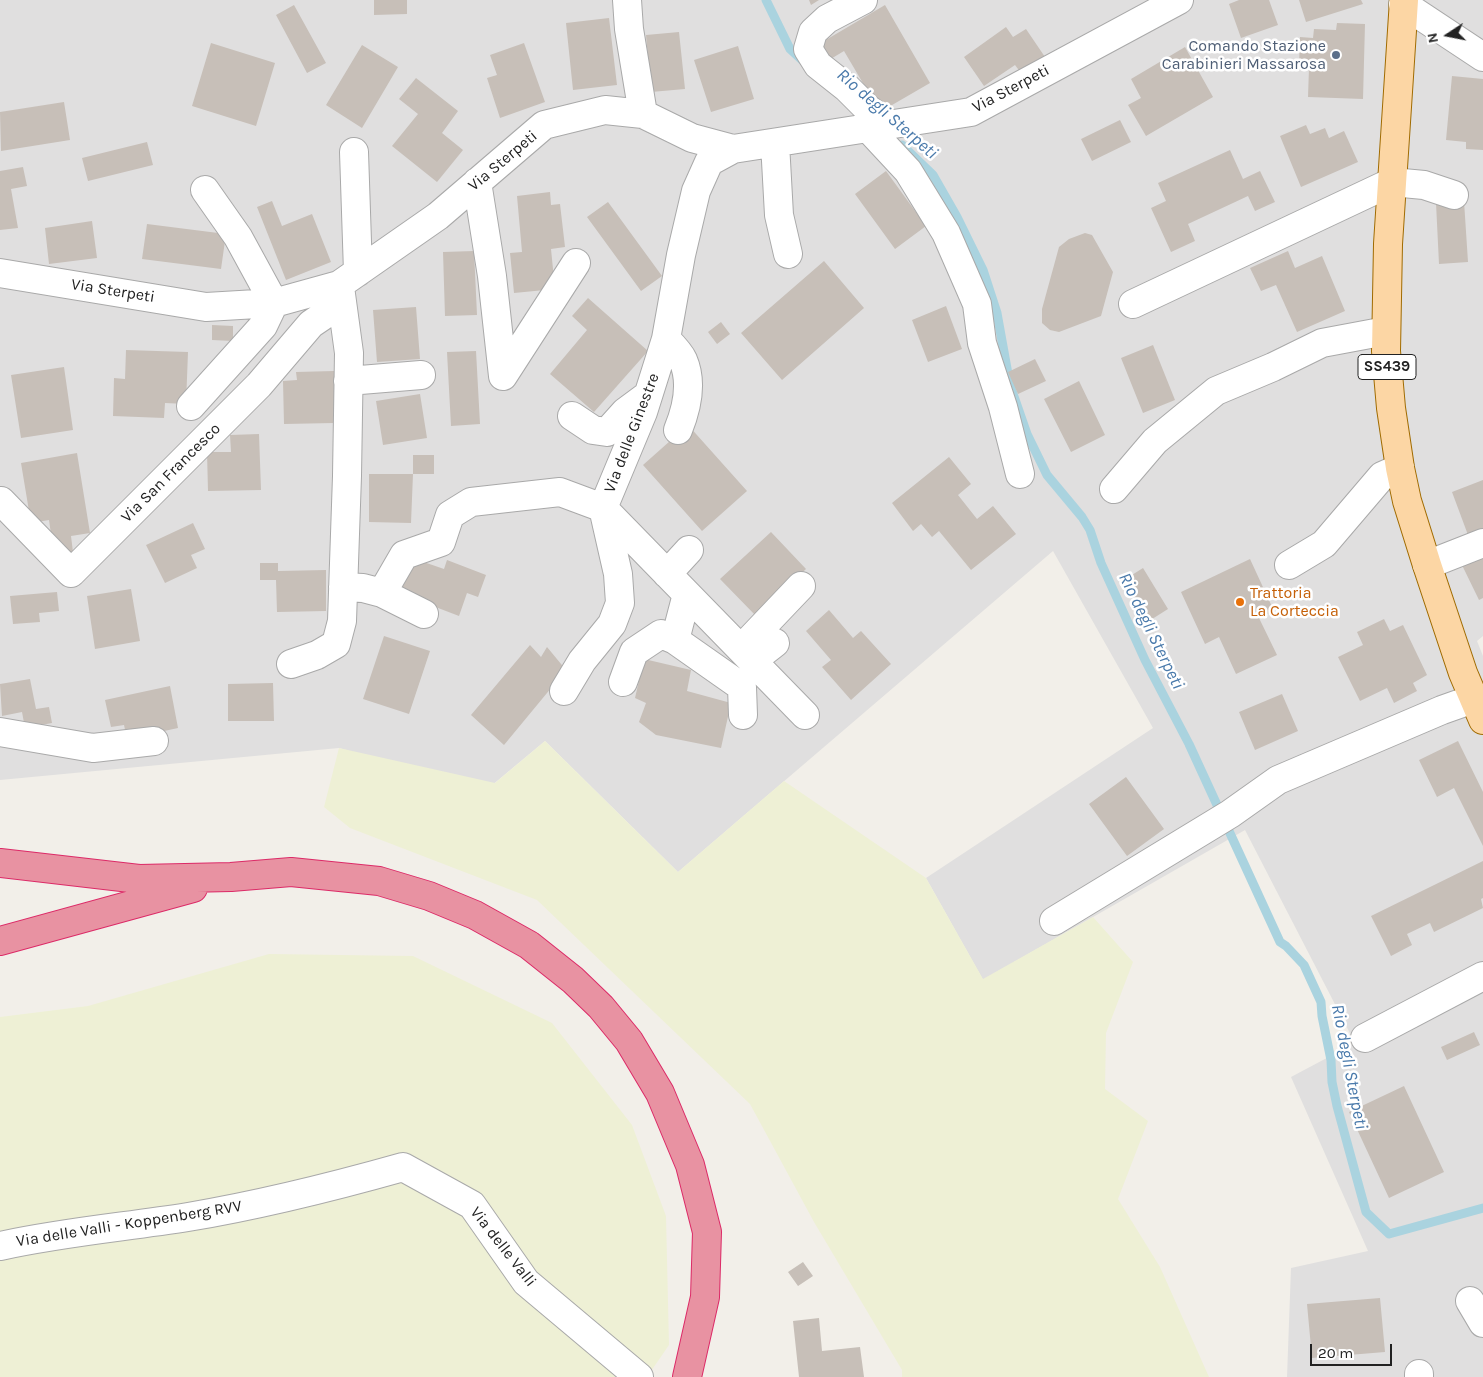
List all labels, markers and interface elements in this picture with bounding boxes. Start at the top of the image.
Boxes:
north arrow [1423,10,1473,60]
text: N [1423,31,1442,45]
place label: Comando Stazione Carabinieri Massarosa [1162,36,1326,74]
marker: Comando Stazione Carabinieri Massarosa [1330,49,1342,61]
street label: Via Sterpeti [969,61,1053,117]
water label: Rio degli Sterpeti [832,64,942,164]
street label: Via Sterpeti [464,127,542,195]
street label: Via Sterpeti [70,275,156,307]
road number: SS439 [1358,354,1416,380]
street label: Via delle Ginestre [600,371,664,495]
street label: Via San Francesco [117,419,225,527]
water label: Rio degli Sterpeti [1113,569,1189,693]
place label: Trattoria La Corteccia [1250,583,1339,621]
marker: Trattoria La Corteccia [1234,596,1246,608]
water label: Rio degli Sterpeti [1326,1003,1372,1131]
street label: Via delle Valli - Koppenberg RVV [15,1197,243,1251]
street label: Via delle Valli [466,1203,540,1291]
scale bar [1313,1334,1396,1366]
text: 20 m [1318,1344,1353,1362]

